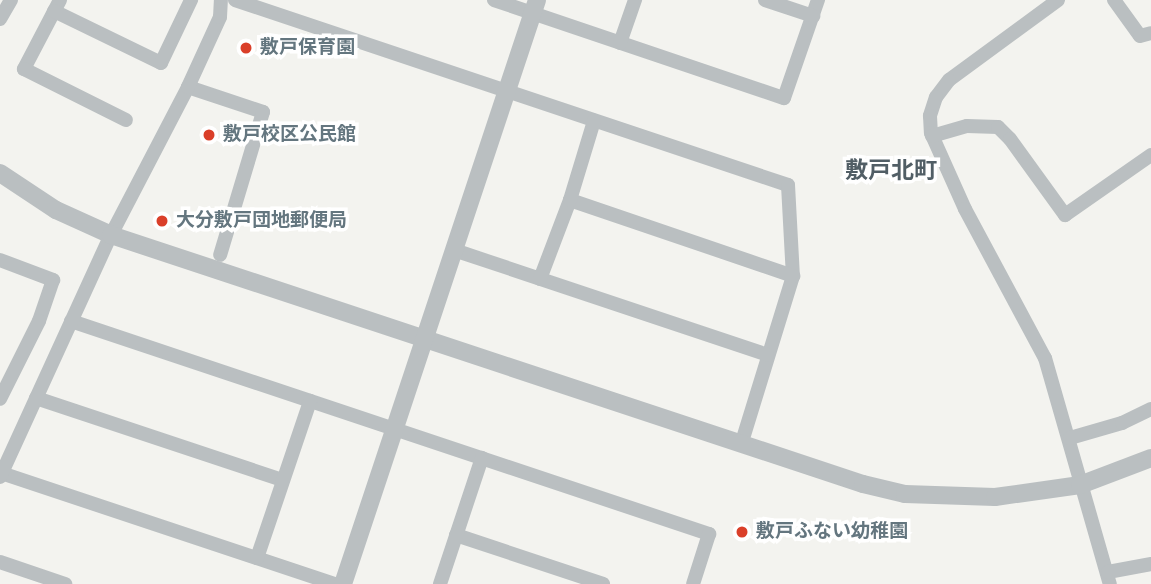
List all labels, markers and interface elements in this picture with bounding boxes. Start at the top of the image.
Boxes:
place label: 敷戸保育園 [260,37,355,59]
marker: 敷戸保育園 [238,40,254,56]
place label: 敷戸校区公民館 [223,124,356,146]
marker: 敷戸校区公民館 [201,127,217,143]
district label: 敷戸北町 [845,157,937,185]
place label: 大分敷戸団地郵便局 [176,210,347,232]
marker: 大分敷戸団地郵便局 [154,213,170,229]
place label: 敷戸ふない幼稚園 [756,521,908,543]
marker: 敷戸ふない幼稚園 [734,524,750,540]

